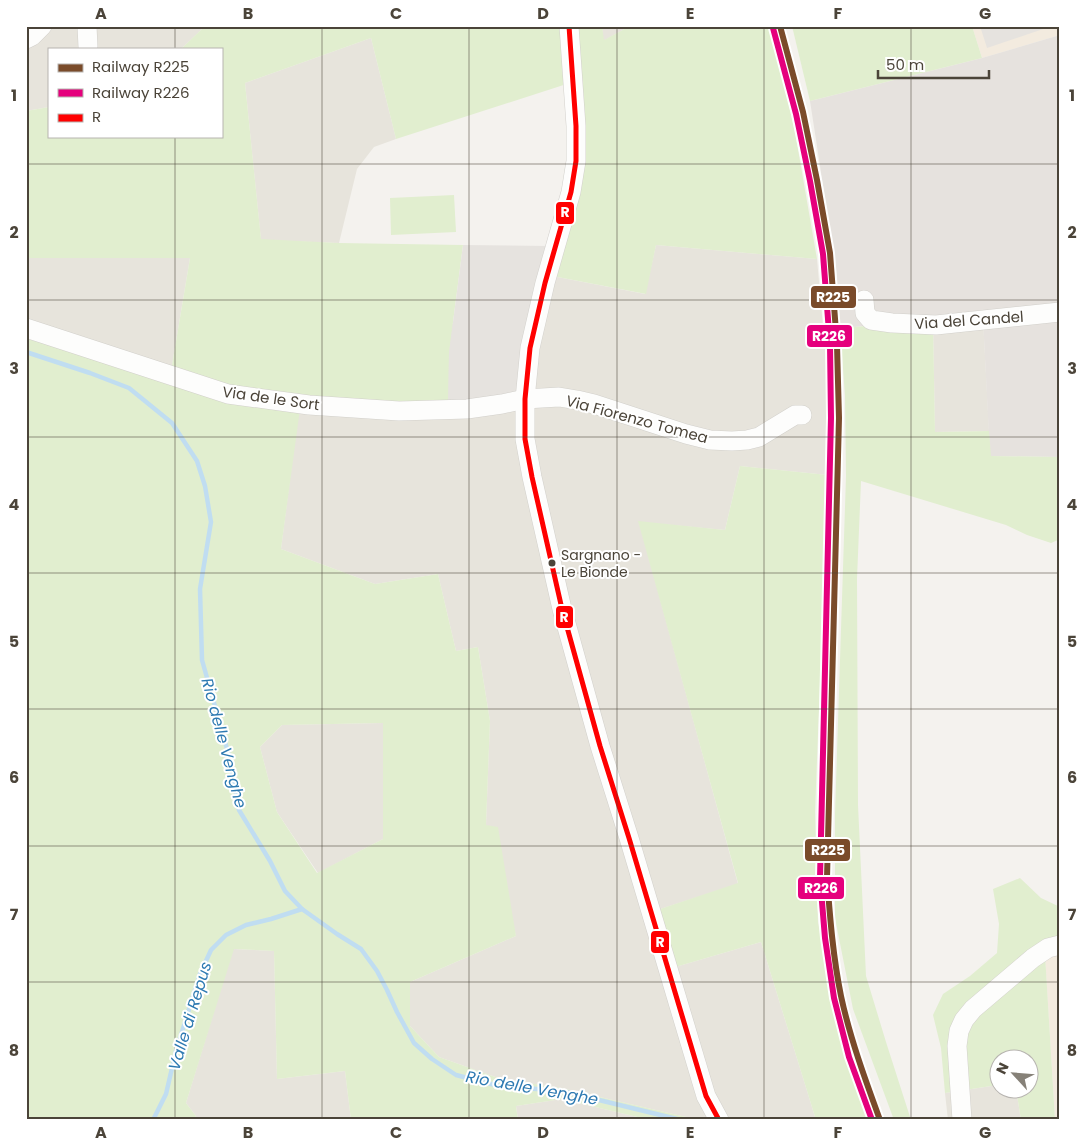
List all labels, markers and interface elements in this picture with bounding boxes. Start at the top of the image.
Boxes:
text: A [95,2,107,25]
text: B [243,2,253,25]
text: C [390,2,402,25]
text: D [537,2,549,25]
text: E [686,2,694,25]
text: F [834,2,843,25]
text: G [979,2,991,25]
legend [48,48,222,138]
scale bar [878,48,990,80]
text: 50 m [886,54,924,75]
text: Railway R225 [92,56,189,77]
text: Railway R226 [92,82,189,103]
text: 1 [11,84,17,107]
text: 1 [1069,84,1075,107]
text: R [92,106,101,127]
line badge: R [555,201,575,225]
text: R [560,202,570,222]
text: 2 [9,221,19,244]
text: 2 [1067,221,1077,244]
line badge: R225 [810,285,857,309]
text: R225 [816,287,850,307]
street label: Via del Candel [914,306,1024,334]
line badge: R226 [806,324,853,348]
text: R226 [812,326,846,346]
text: 3 [9,357,19,380]
text: 3 [1067,357,1077,380]
street label: Via de le Sort [221,381,321,415]
street label: Via Fiorenzo Tomea [564,390,710,448]
text: 4 [9,493,20,516]
text: 4 [1067,493,1078,516]
place label: Sargnano - Le Bionde [561,545,641,582]
marker: Sargnano - Le Bionde [547,558,557,568]
line badge: R [555,605,574,629]
text: R [559,607,569,627]
text: 5 [9,630,19,653]
text: 5 [1067,630,1077,653]
water label: Rio delle Venghe [196,675,252,811]
text: 6 [9,766,19,789]
text: 6 [1067,766,1077,789]
line badge: R225 [804,838,851,862]
text: R225 [811,840,845,860]
line badge: R226 [797,876,845,900]
text: R226 [804,878,838,898]
text: 7 [10,903,19,926]
text: 7 [1068,903,1077,926]
line badge: R [650,930,670,954]
text: R [655,932,665,952]
water label: Valle di Repus [163,959,217,1073]
text: 8 [9,1039,19,1062]
text: 8 [1067,1039,1077,1062]
north arrow [988,1048,1038,1098]
text: N [991,1059,1014,1077]
water label: Rio delle Venghe [464,1065,600,1111]
text: A [95,1121,107,1144]
text: B [243,1121,253,1144]
text: C [390,1121,402,1144]
text: D [537,1121,549,1144]
text: E [686,1121,694,1144]
text: F [834,1121,843,1144]
text: G [979,1121,991,1144]

